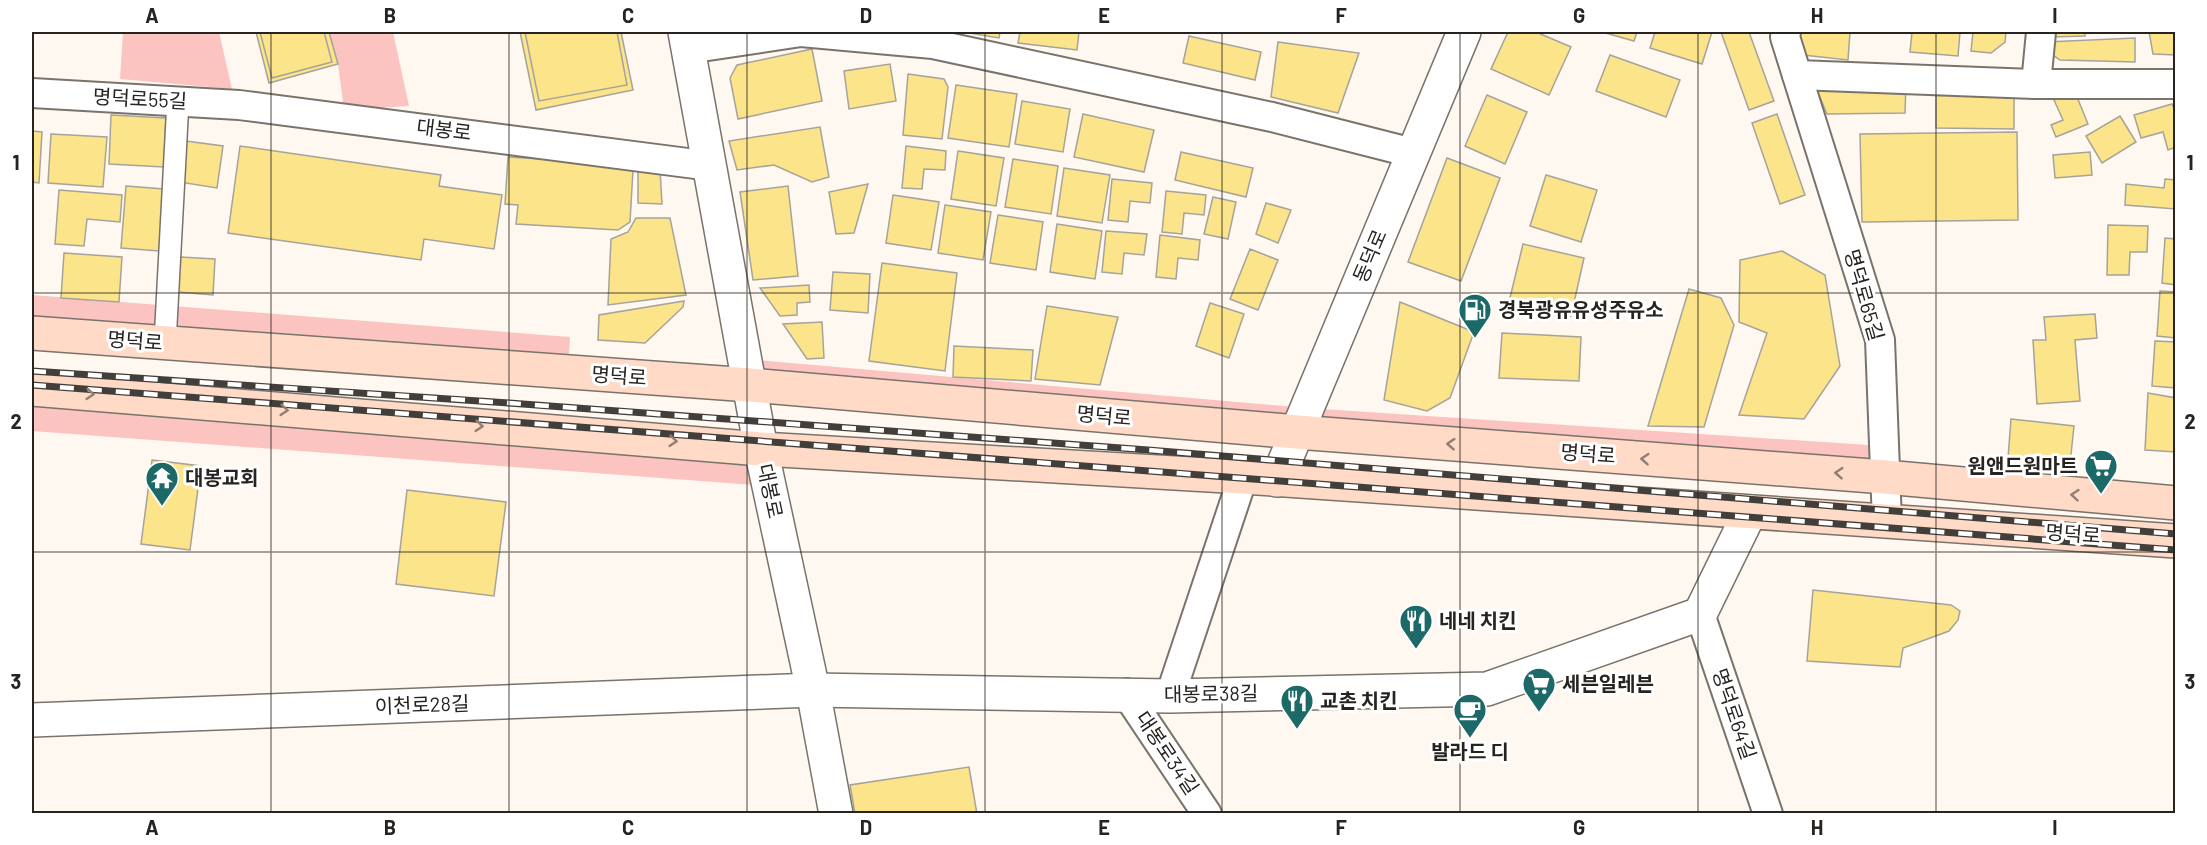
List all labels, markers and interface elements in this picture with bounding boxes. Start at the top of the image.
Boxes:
text: A [145,3,159,27]
text: B [384,3,396,27]
text: C [622,3,634,27]
text: D [860,3,872,27]
text: E [1098,3,1110,27]
text: F [1335,3,1347,27]
text: G [1573,3,1585,27]
text: H [1811,3,1823,27]
text: I [2052,3,2058,27]
street label: 명덕로55길 [92,84,188,112]
street label: 대봉로 [415,114,473,144]
text: 1 [12,150,20,174]
text: 1 [2186,150,2194,174]
street label: 동덕로 [1347,226,1391,286]
street label: 명덕로65길 [1840,246,1889,343]
fuel station icon: 경북광유유성주유소 [1457,292,1493,339]
place label: 경북광유유성주유소 [1498,297,1664,321]
street label: 명덕로 [107,326,163,354]
street label: 명덕로 [591,361,647,389]
one-way arrow [85,387,94,400]
street label: 명덕로 [1076,401,1133,429]
one-way arrow [280,403,289,416]
text: 2 [10,409,22,433]
text: 2 [2184,409,2196,433]
one-way arrow [474,419,483,432]
one-way arrow [668,435,677,448]
one-way arrow [1446,438,1455,451]
street label: 명덕로 [1560,439,1616,467]
supermarket icon: 원앤드원마트 [2083,448,2119,495]
one-way arrow [1640,452,1649,465]
place label: 원앤드원마트 [1968,453,2078,477]
temple icon: 대봉교회 [144,460,180,507]
street label: 대봉로 [754,461,788,520]
place label: 대봉교회 [185,465,259,489]
one-way arrow [1835,467,1844,480]
one-way arrow [2071,489,2080,502]
street label: 명덕로 [2045,519,2101,547]
restaurant icon: 네네 치킨 [1398,603,1434,650]
place label: 네네 치킨 [1439,608,1517,632]
street label: 명덕로64길 [1708,665,1762,762]
supermarket icon: 세븐일레븐 [1521,666,1557,713]
text: 3 [11,669,21,693]
text: 3 [2185,669,2195,693]
place label: 세븐일레븐 [1562,671,1654,695]
street label: 대봉로38길 [1164,680,1258,706]
restaurant icon: 교촌 치킨 [1279,683,1315,730]
place label: 교촌 치킨 [1320,688,1398,712]
street label: 이천로28길 [374,690,470,718]
cafe icon: 발라드 디 [1452,692,1488,739]
street label: 대봉로34길 [1131,706,1204,798]
place label: 발라드 디 [1431,739,1509,763]
text: A [145,815,159,839]
text: B [384,815,396,839]
text: C [622,815,634,839]
text: D [860,815,872,839]
text: E [1098,815,1110,839]
text: F [1335,815,1347,839]
text: G [1573,815,1585,839]
text: H [1811,815,1823,839]
text: I [2052,815,2058,839]

